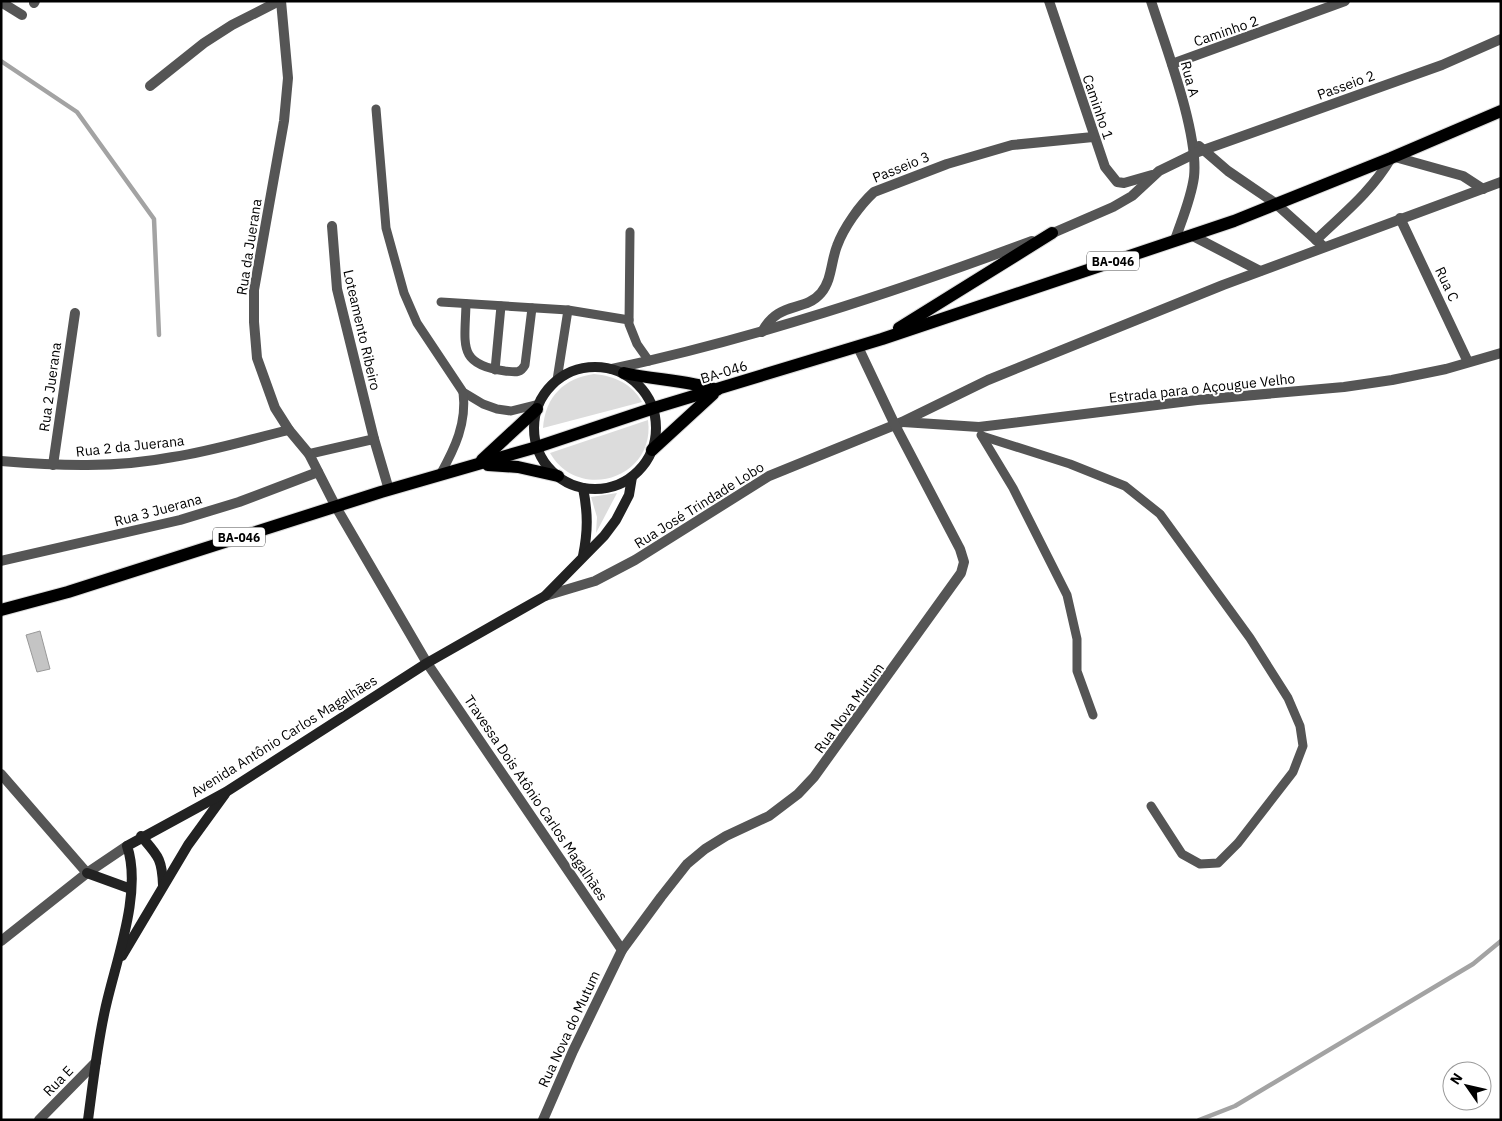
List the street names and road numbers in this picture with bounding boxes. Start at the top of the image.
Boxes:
street label: Caminho 2 [1191,12,1261,50]
street label: Rua A [1177,59,1203,99]
street label: Passeio 2 [1315,66,1377,104]
street label: Caminho 1 [1079,72,1117,142]
street label: Passeio 3 [870,147,932,187]
street label: Rua da Juerana [232,197,266,296]
road number: BA-046 [1087,252,1139,270]
street label: Rua C [1431,264,1463,305]
street label: Loteamento Ribeiro [339,268,385,392]
street label: Rua 2 Juerana [35,341,65,433]
street label: BA-046 [698,356,750,388]
street label: Estrada para o Açougue Velho [1108,369,1296,407]
street label: Rua 2 da Juerana [75,431,186,461]
street label: Rua José Trindade Lobo [631,458,767,552]
street label: Rua 3 Juerana [112,490,204,530]
road number: BA-046 [213,528,265,546]
street label: Rua Nova Mutum [810,659,888,757]
street label: Avenida Antônio Carlos Magalhães [188,671,381,801]
street label: Travessa Dois Atônio Carlos Magalhães [460,692,612,904]
street label: Rua Nova do Mutum [534,968,604,1090]
street label: Rua E [39,1062,77,1100]

